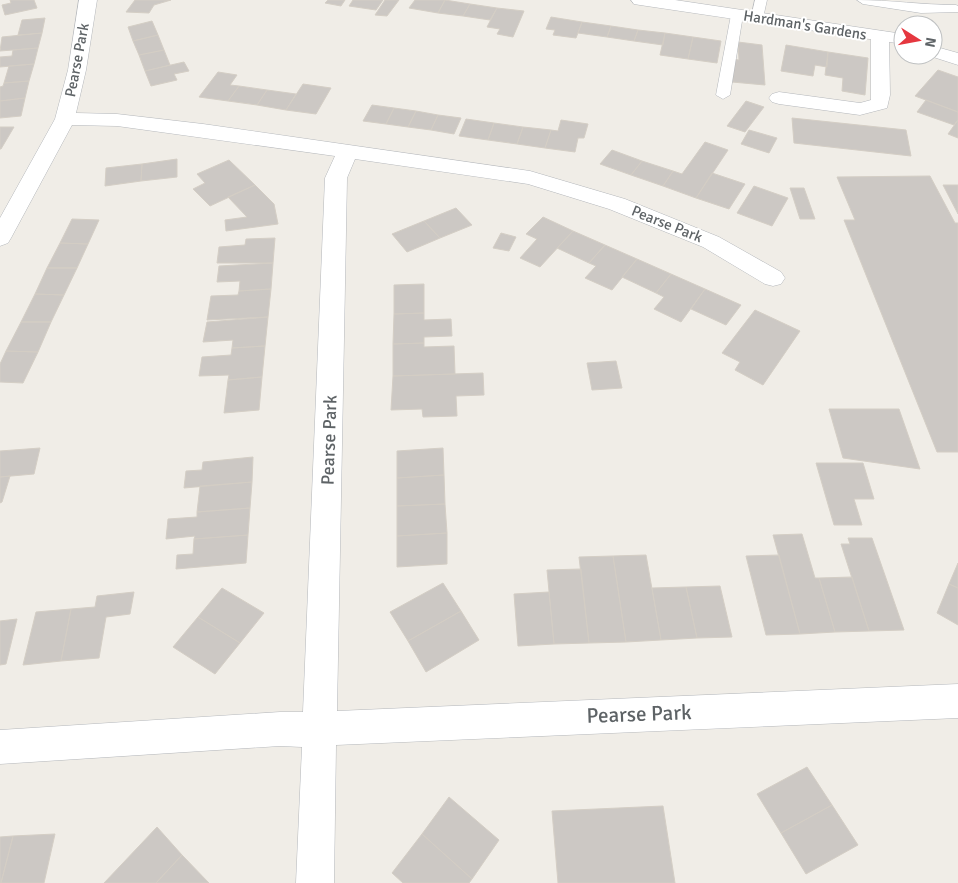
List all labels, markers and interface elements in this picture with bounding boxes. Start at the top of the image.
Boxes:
street label: Hardman's Gardens [742,6,868,44]
north arrow [893,15,943,65]
street label: Pearse Park [61,21,93,98]
text: N [921,36,940,49]
street label: Pearse Park [629,202,706,247]
street label: Pearse Park [316,395,342,485]
street label: Pearse Park [586,699,692,729]

